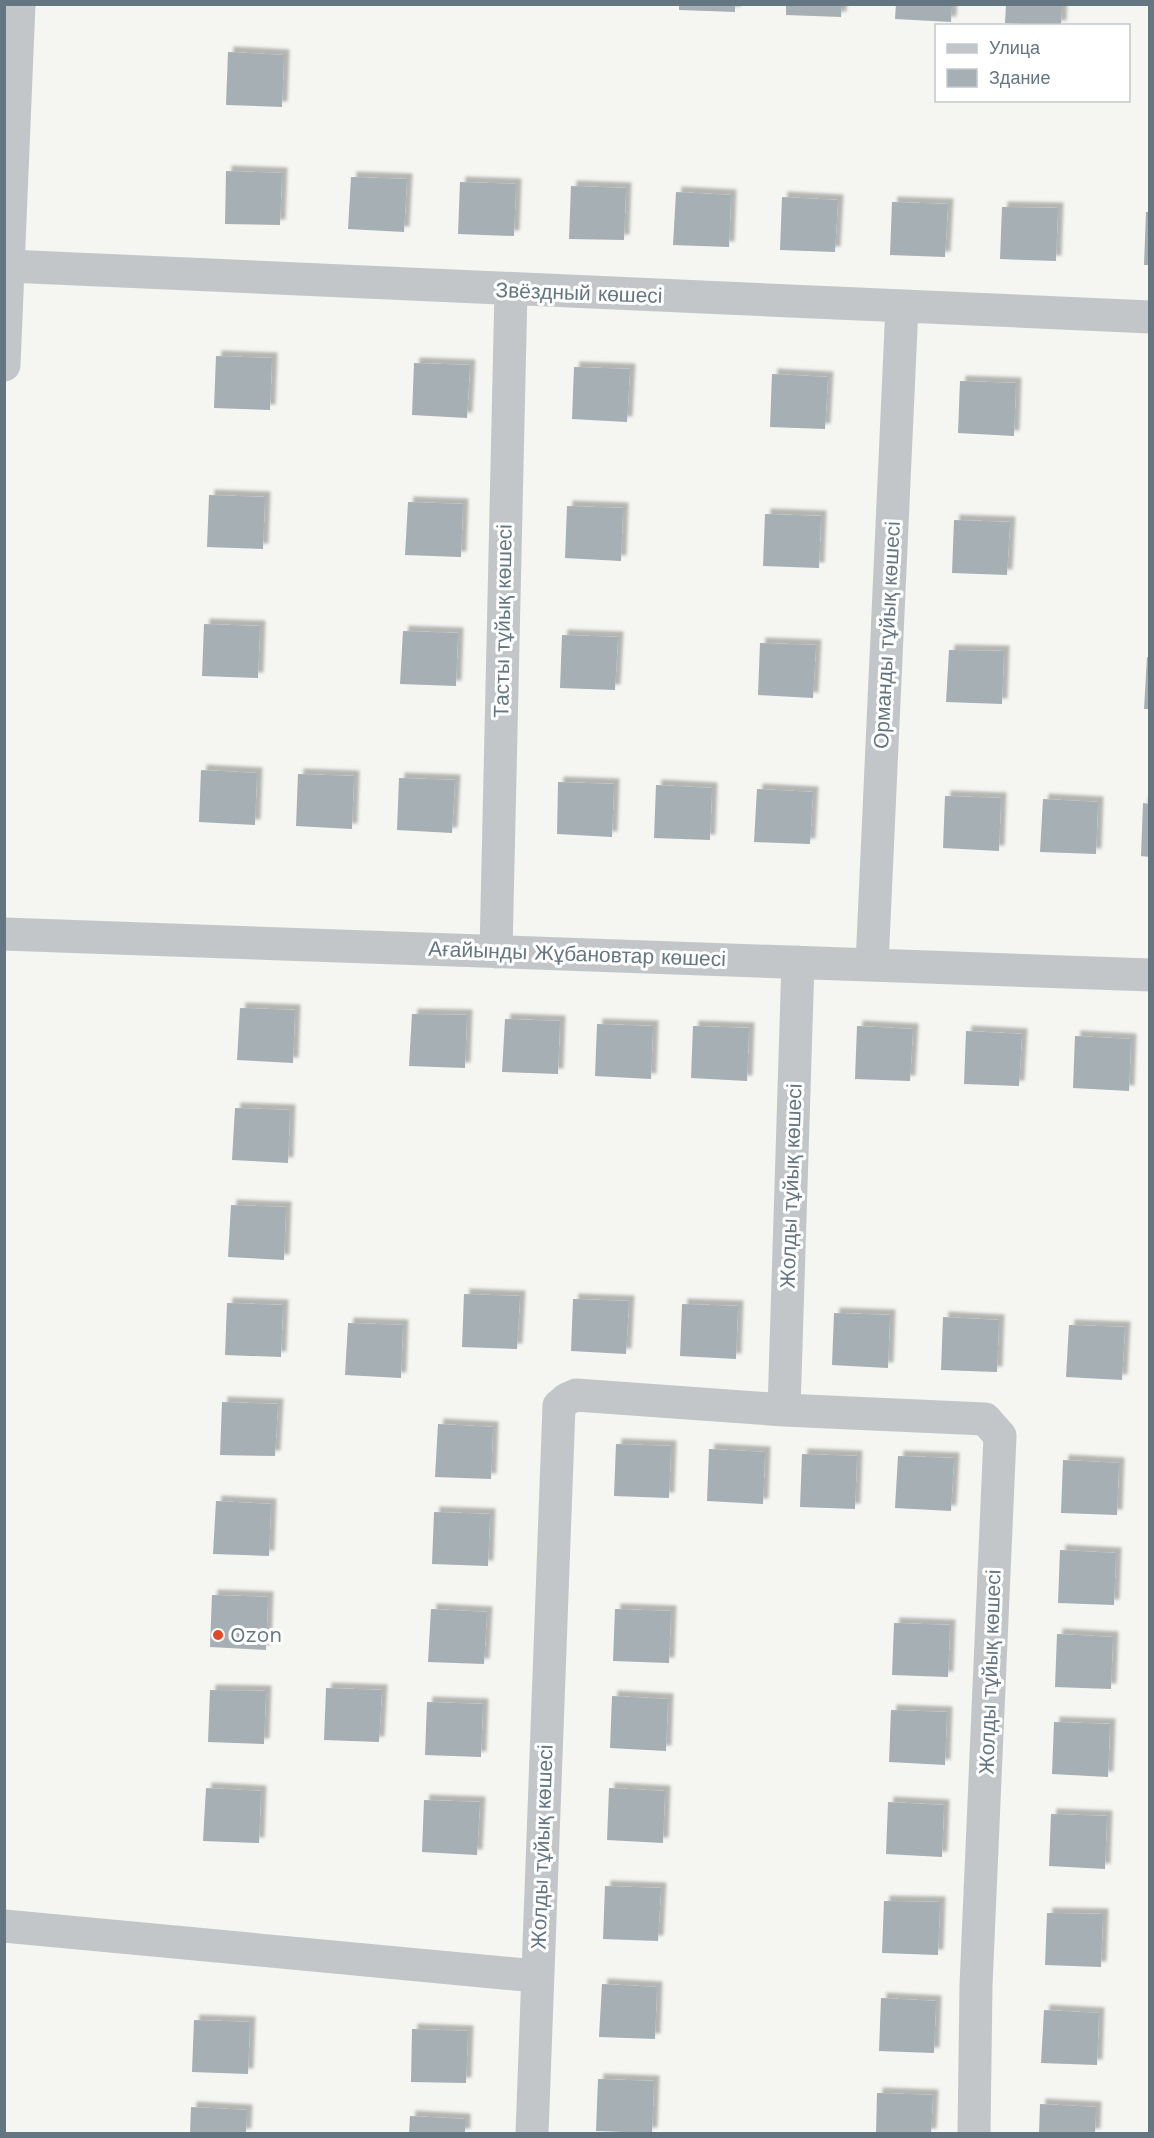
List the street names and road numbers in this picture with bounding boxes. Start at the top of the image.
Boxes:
street label: Звёздный көшесі [495,277,663,308]
street label: Орманды тұйық көшесі [868,520,905,750]
street label: Тасты тұйық көшесі [488,524,517,718]
street label: Ағайынды Жұбановтар көшесі [428,936,726,971]
street label: Жолды тұйық көшесі [774,1083,807,1289]
street label: Жолды тұйық көшесі [973,1569,1006,1775]
street label: Жолды тұйық көшесі [525,1744,558,1950]

